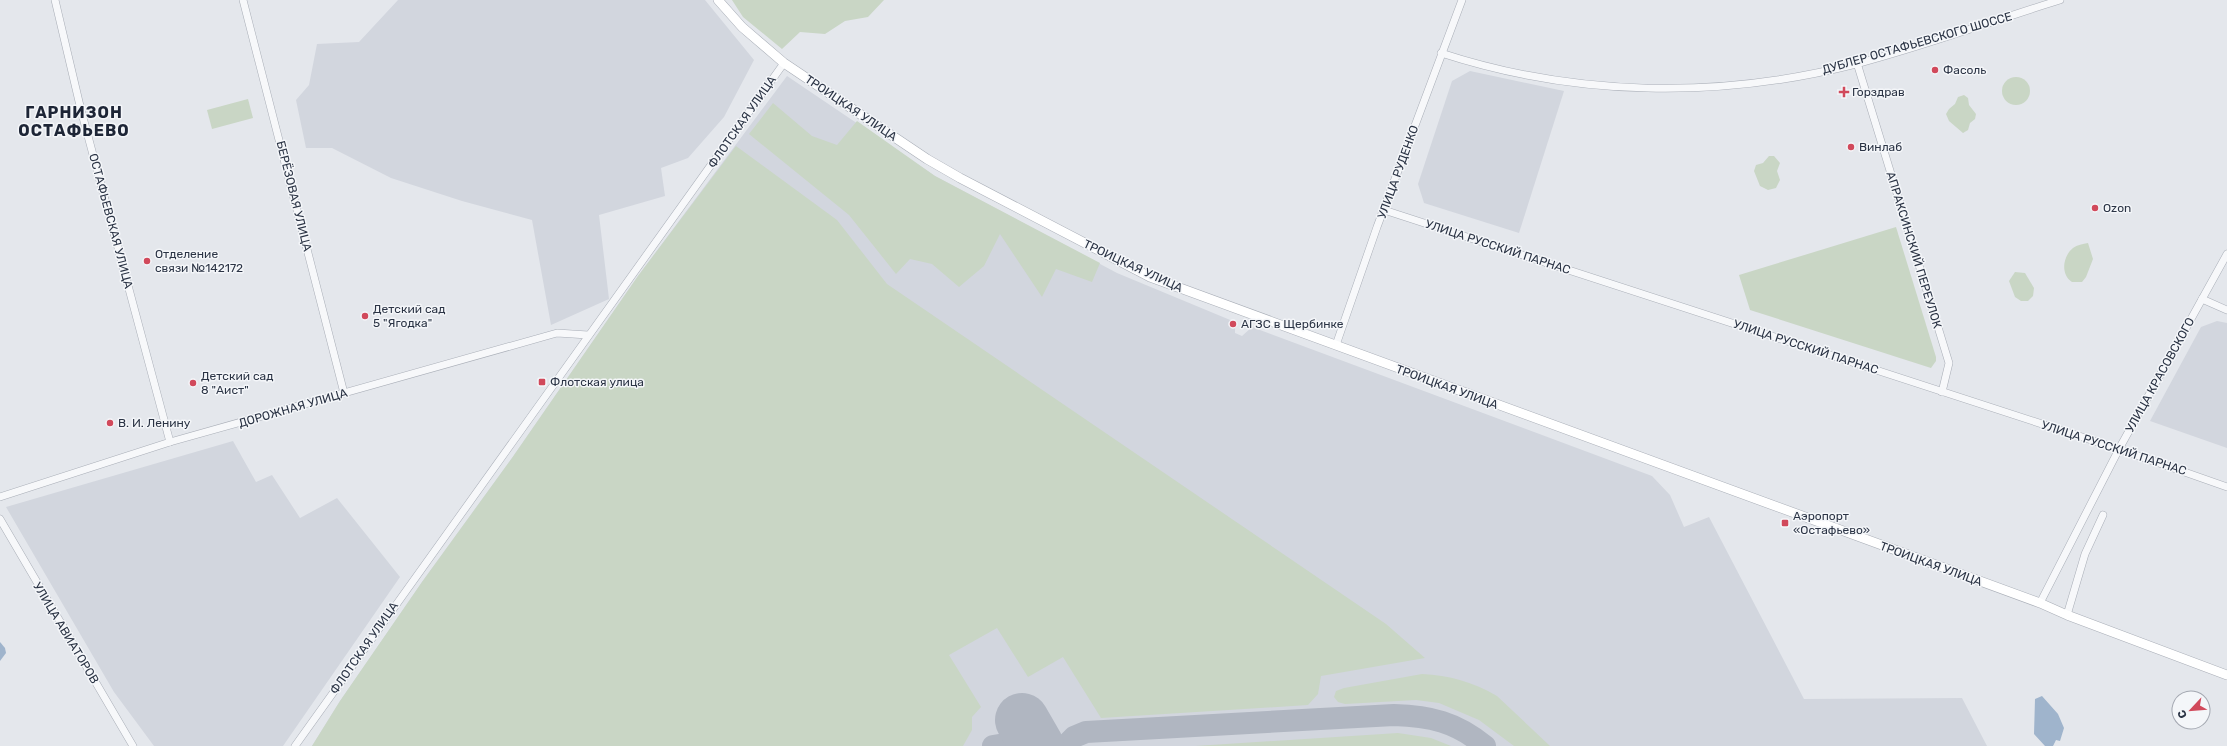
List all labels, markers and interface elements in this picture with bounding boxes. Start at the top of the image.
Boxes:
street label: ДУБЛЕР ОСТАФЬЕВСКОГО ШОССЕ [1820,9,2014,77]
place label: Фасоль [1943,63,1986,77]
marker: Фасоль [1930,65,1940,75]
street label: ТРОИЦКАЯ УЛИЦА [802,72,900,144]
street label: ФЛОТСКАЯ УЛИЦА [705,73,779,171]
place label: Горздрав [1852,85,1905,99]
marker: Горздрав [1839,87,1849,97]
district label: ГАРНИЗОН ОСТАФЬЕВО [18,103,130,140]
street label: УЛИЦА РУДЕНКО [1375,123,1421,221]
street label: БЕРЁЗОВАЯ УЛИЦА [273,139,315,253]
place label: Винлаб [1859,140,1902,154]
marker: Винлаб [1846,142,1856,152]
street label: ОСТАФЬЕВСКАЯ УЛИЦА [86,152,136,290]
street label: АПРАКСИНСКИЙ ПЕРЕУЛОК [1883,170,1945,330]
place label: Ozon [2103,201,2131,215]
marker: Ozon [2090,203,2100,213]
street label: УЛИЦА РУССКИЙ ПАРНАС [1424,217,1572,277]
street label: ТРОИЦКАЯ УЛИЦА [1081,237,1185,295]
place label: Отделение связи №142172 [155,247,243,275]
marker: Отделение связи №142172 [142,256,152,266]
place label: Детский сад 5 "Ягодка" [373,302,445,330]
marker: Детский сад 5 "Ягодка" [360,311,370,321]
street label: УЛИЦА КРАСОВСКОГО [2123,315,2197,435]
place label: АГЗС в Щербинке [1241,317,1344,331]
street label: УЛИЦА РУССКИЙ ПАРНАС [1732,317,1880,377]
marker: АГЗС в Щербинке [1228,319,1238,329]
street label: ТРОИЦКАЯ УЛИЦА [1394,362,1500,412]
place label: Детский сад 8 "Аист" [201,369,273,397]
place label: Флотская улица [550,375,644,389]
marker: Флотская улица [537,377,547,387]
marker: Детский сад 8 "Аист" [188,378,198,388]
street label: ДОРОЖНАЯ УЛИЦА [237,386,349,430]
place label: В. И. Ленину [118,416,191,430]
marker: В. И. Ленину [105,418,115,428]
street label: УЛИЦА РУССКИЙ ПАРНАС [2040,418,2188,478]
place label: Аэропорт «Остафьево» [1793,509,1870,537]
marker: Аэропорт «Остафьево» [1780,518,1790,528]
street label: ТРОИЦКАЯ УЛИЦА [1878,539,1984,589]
street label: УЛИЦА АВИАТОРОВ [30,580,102,686]
street label: ФЛОТСКАЯ УЛИЦА [327,599,401,697]
north arrow [2171,690,2211,730]
text: С [2175,708,2190,720]

